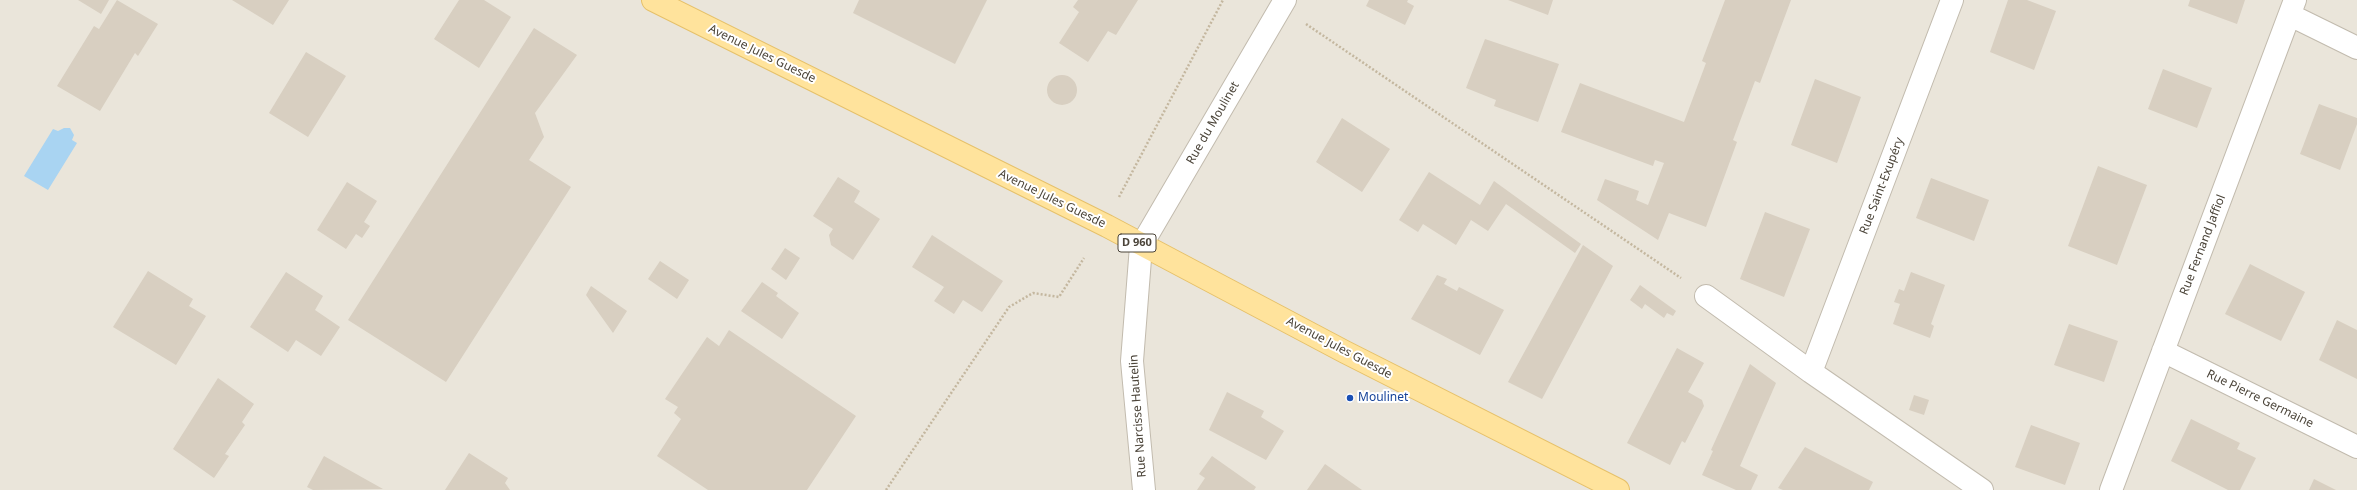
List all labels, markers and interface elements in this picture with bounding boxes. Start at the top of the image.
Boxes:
street label: Avenue Jules Guesde [706,22,818,86]
street label: Rue du Moulinet [1184,79,1242,167]
street label: Rue Saint-Exupéry [1857,136,1907,236]
street label: Avenue Jules Guesde [996,167,1108,231]
street label: Rue Fernand Jaffiol [2177,193,2229,297]
road number: D 960 [1118,234,1156,252]
street label: Avenue Jules Guesde [1284,314,1394,382]
street label: Rue Narcisse Hautelin [1127,354,1149,478]
street label: Rue Pierre Germaine [2204,367,2316,431]
place label: Moulinet [1358,391,1408,405]
marker: Moulinet [1345,393,1355,403]

